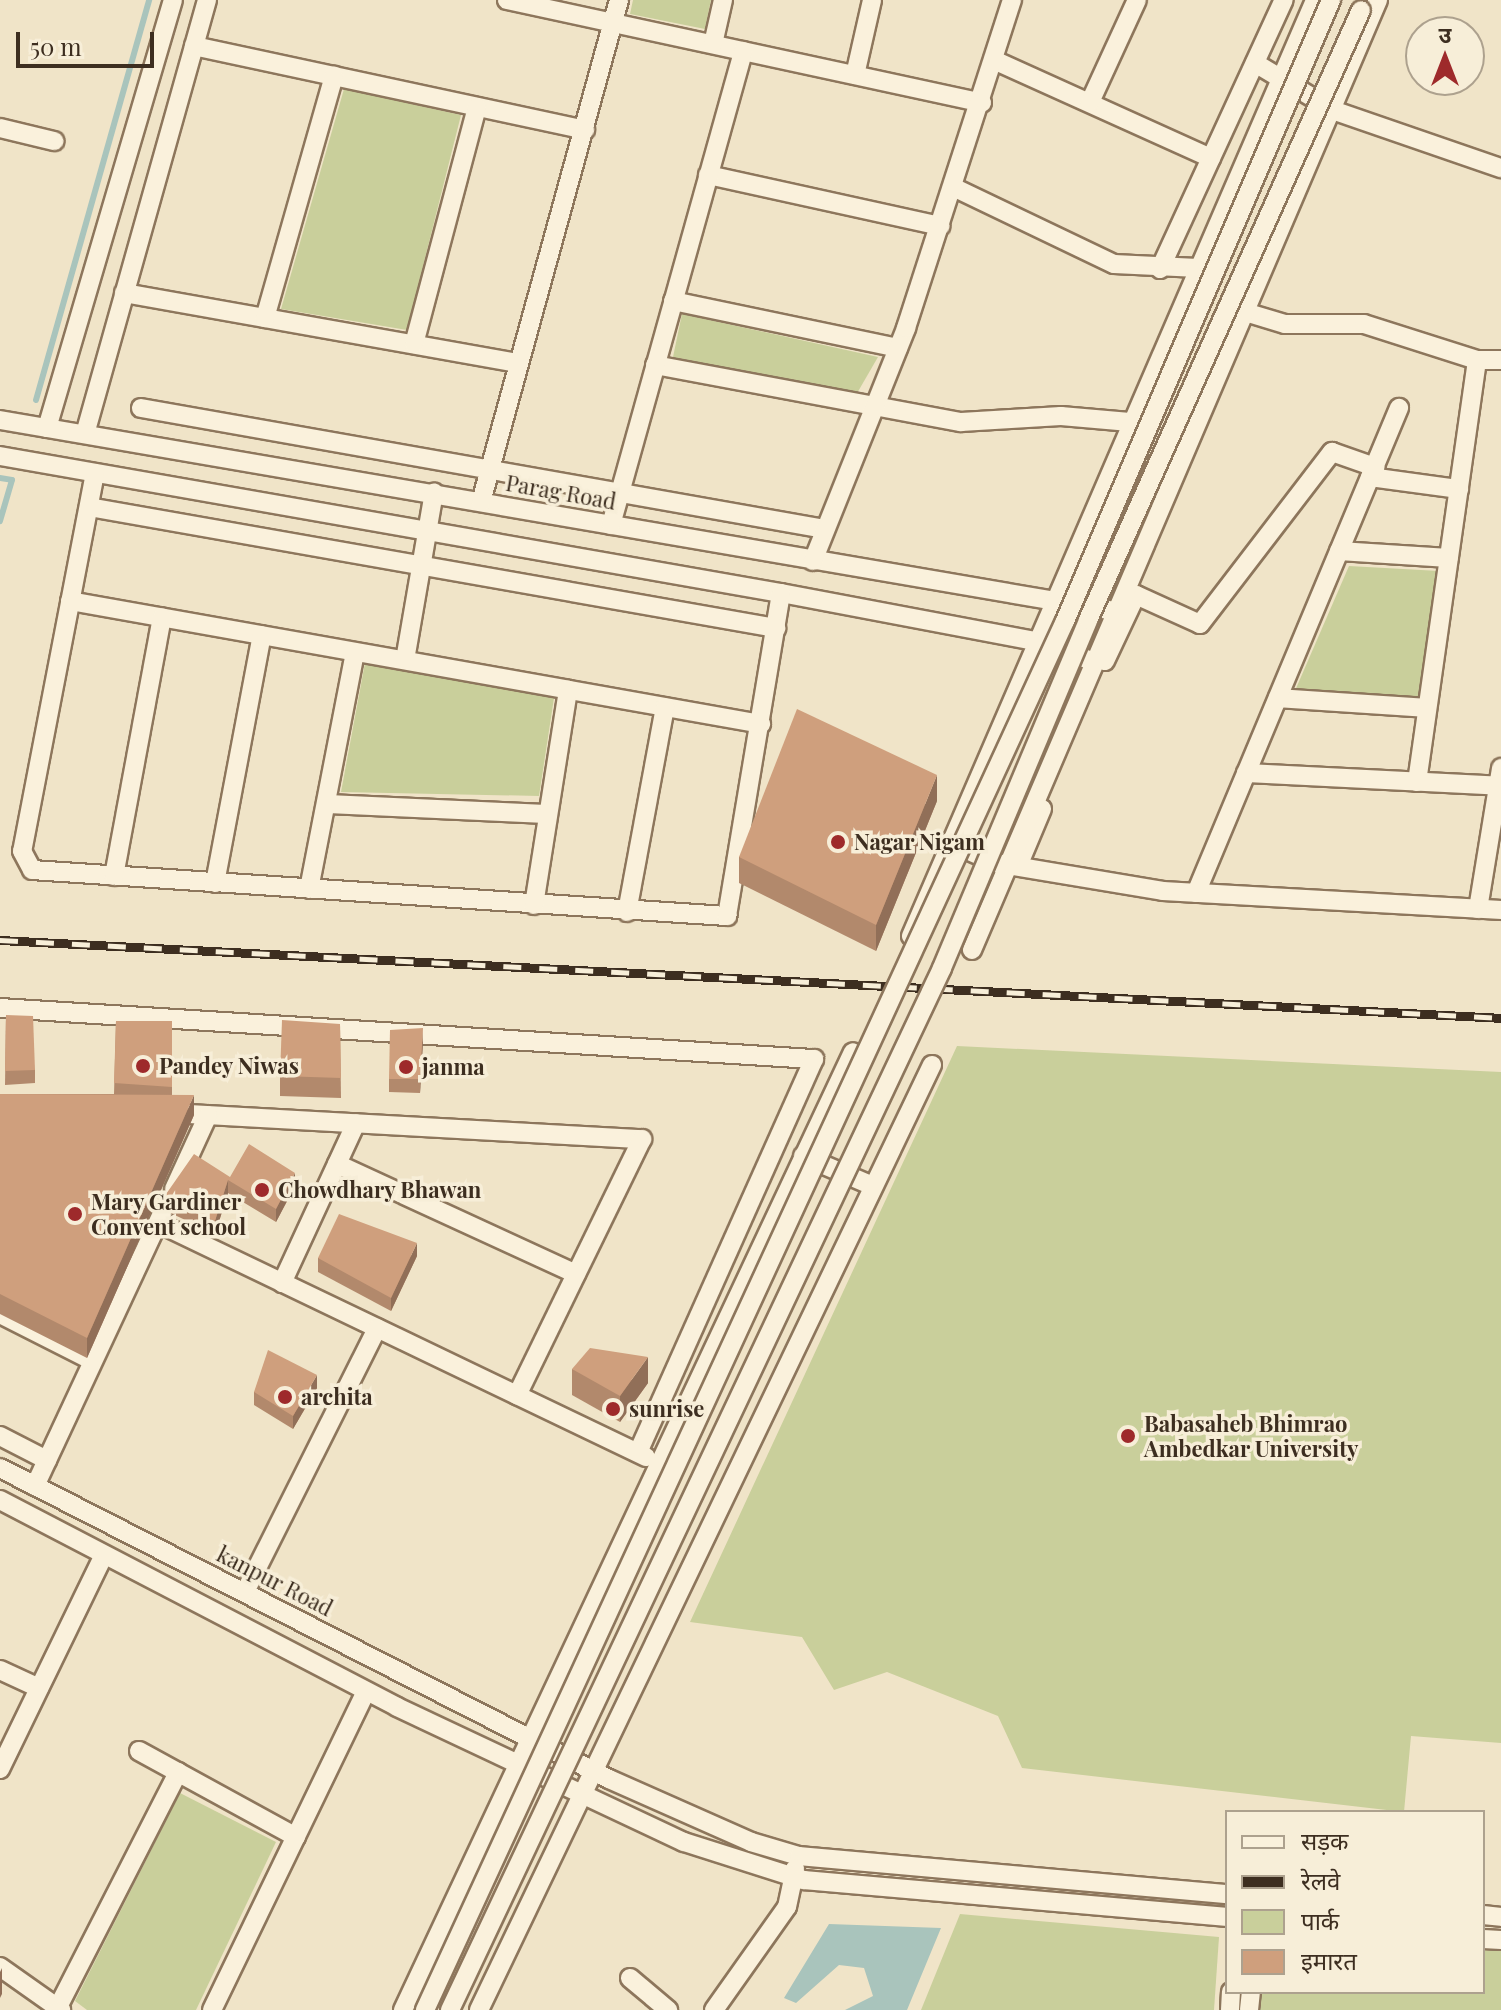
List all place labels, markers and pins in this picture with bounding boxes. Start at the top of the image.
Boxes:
place label: Nagar Nigam [854,829,985,855]
marker: Nagar Nigam [829,833,847,851]
place label: Pandey Niwas [159,1053,299,1079]
place label: janma [422,1054,485,1080]
marker: Pandey Niwas [134,1057,152,1075]
marker: janma [397,1058,415,1076]
place label: Chowdhary Bhawan [278,1177,482,1203]
marker: Chowdhary Bhawan [253,1181,271,1199]
place label: Mary Gardiner Convent school [91,1188,246,1240]
marker: Mary Gardiner Convent school [66,1205,84,1223]
place label: archita [301,1384,373,1410]
marker: archita [276,1388,294,1406]
place label: sunrise [629,1396,704,1422]
marker: sunrise [604,1400,622,1418]
place label: Babasaheb Bhimrao Ambedkar University [1144,1410,1359,1462]
marker: Babasaheb Bhimrao Ambedkar University [1119,1427,1137,1445]

